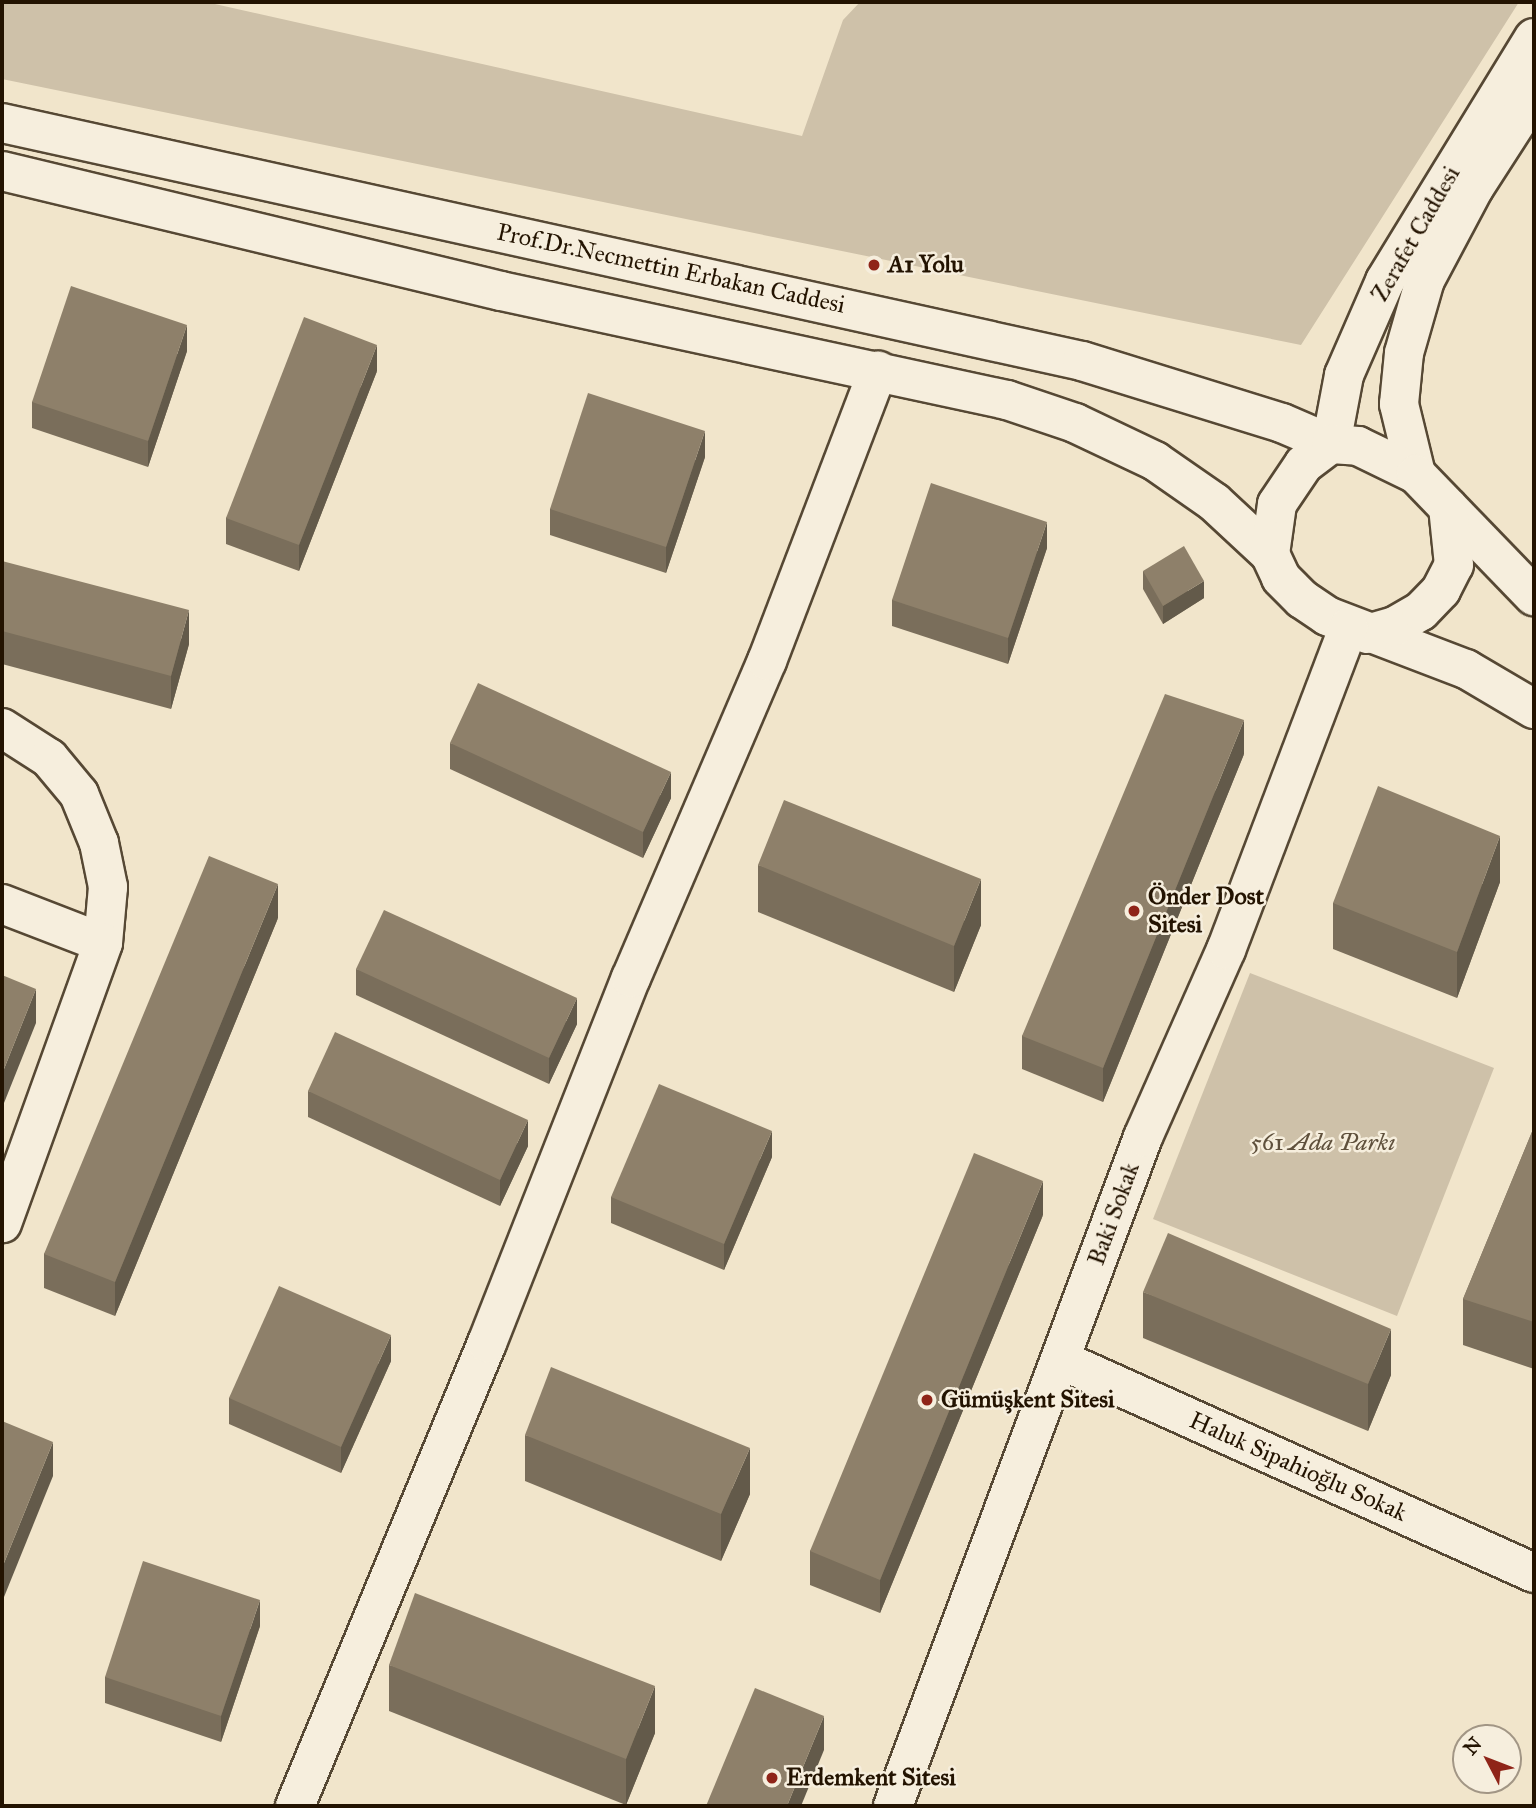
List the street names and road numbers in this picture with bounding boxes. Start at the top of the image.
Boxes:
street label: Zerafet Caddesi [1366,161,1466,307]
street label: Prof.Dr.Necmettin Erbakan Caddesi [494,218,848,320]
street label: Baki Sokak [1082,1159,1146,1269]
street label: Haluk Sipahioğlu Sokak [1185,1406,1411,1528]

